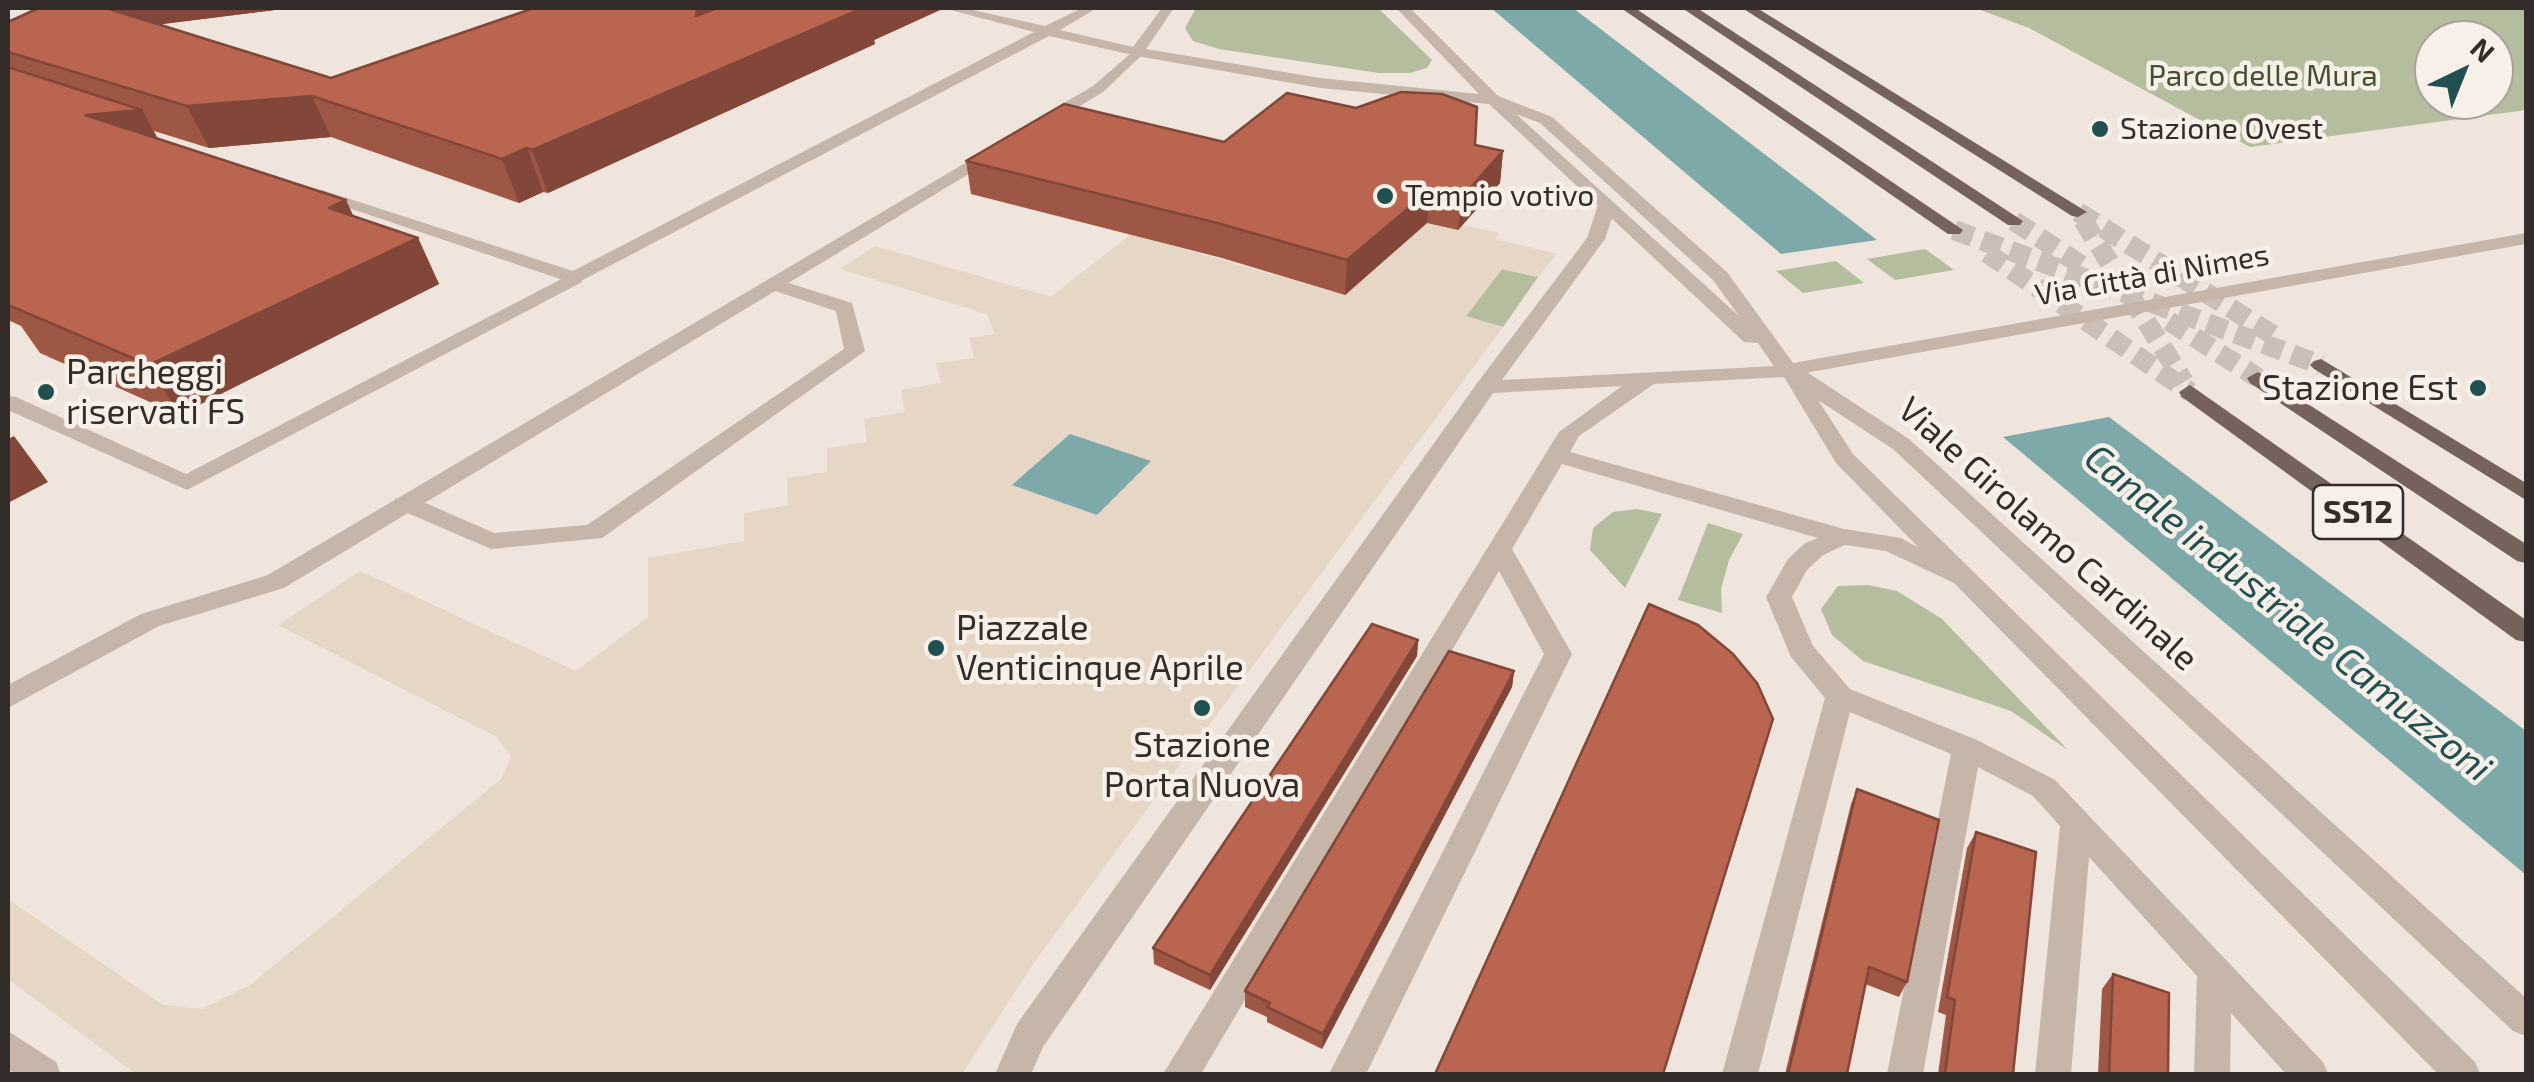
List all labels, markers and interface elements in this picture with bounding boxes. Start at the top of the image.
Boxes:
north arrow [2414,20,2514,120]
text: N [2464,30,2502,69]
park label: Parco delle Mura [2148,58,2378,94]
place label: Stazione Ovest [2120,111,2323,147]
marker: Stazione Ovest [2089,118,2111,140]
place label: Tempio votivo [1405,178,1594,214]
marker: Tempio votivo [1374,185,1396,207]
street label: Via Città di Nimes [2032,237,2272,313]
place label: Parcheggi riservati FS [66,351,245,433]
place label: Stazione Est [2262,367,2458,409]
marker: Stazione Est [2467,377,2489,399]
marker: Parcheggi riservati FS [35,381,57,403]
street label: Viale Girolamo Cardinale [1890,388,2206,680]
water label: Canale industriale Camuzzoni [2075,435,2501,791]
road number: SS12 [2313,485,2403,539]
place label: Piazzale Venticinque Aprile [956,607,1244,689]
marker: Piazzale Venticinque Aprile [925,637,947,659]
marker: Stazione Porta Nuova [1191,697,1213,719]
place label: Stazione Porta Nuova [1104,724,1300,806]

